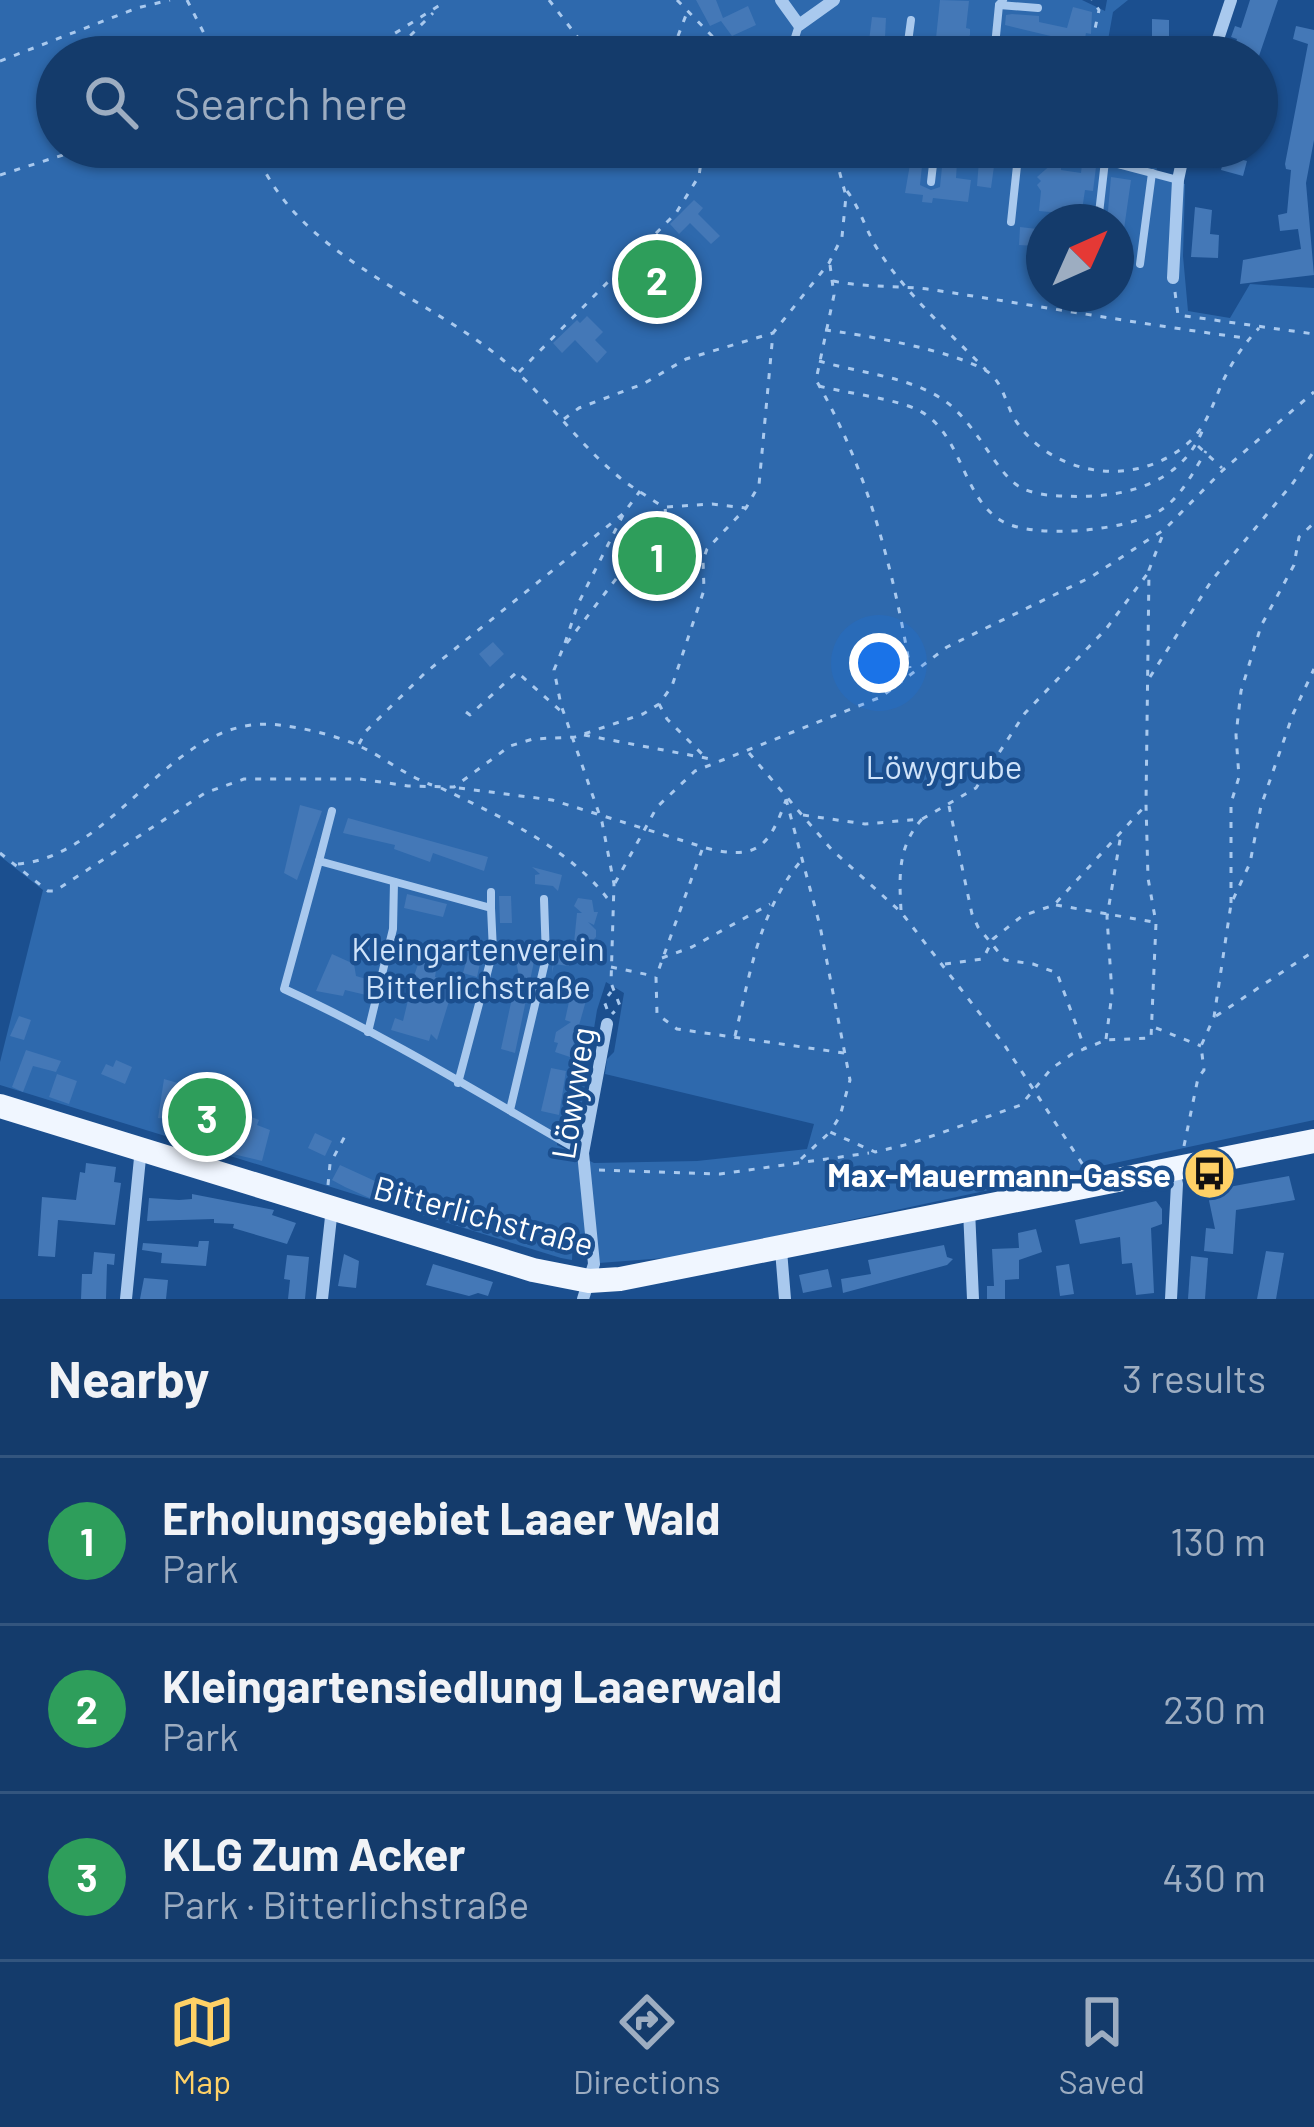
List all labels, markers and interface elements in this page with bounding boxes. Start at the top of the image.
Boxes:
search box [36,36,1278,168]
icon: search [78,69,144,135]
text: Search here [174,75,408,129]
north arrow [1026,204,1134,312]
pin: 2 [618,234,696,324]
pin: 1 [618,511,696,601]
your location [849,633,909,693]
park label: Löwygrube [866,746,1022,786]
park label: Kleingartenverein Bitterlichstraße [351,928,605,1006]
street label: Löwyweg [542,1024,602,1162]
pin: 3 [168,1072,246,1162]
bus stop icon: Max-Mauermann-Gasse [1182,1146,1238,1202]
place label: Max-Mauermann-Gasse [827,1154,1171,1194]
street label: Bitterlichstraße [370,1166,598,1264]
text: Nearby [48,1347,209,1408]
text: 3 results [1122,1354,1266,1401]
text: Erholungsgebiet Laaer Wald [162,1490,720,1544]
text: 1 [80,1517,94,1564]
text: 130 m [1170,1517,1266,1564]
text: Park [162,1544,239,1591]
text: Kleingartensiedlung Laaerwald [162,1658,782,1712]
text: 2 [76,1685,98,1732]
text: 230 m [1163,1685,1266,1732]
text: Park [162,1712,239,1759]
text: KLG Zum Acker [162,1826,466,1880]
text: 3 [76,1853,98,1900]
text: 430 m [1162,1853,1266,1900]
text: Park · Bitterlichstraße [162,1880,529,1927]
tab: Map [169,1989,235,2101]
tab: Directions [573,1989,720,2101]
tab: Saved [1058,1989,1145,2101]

